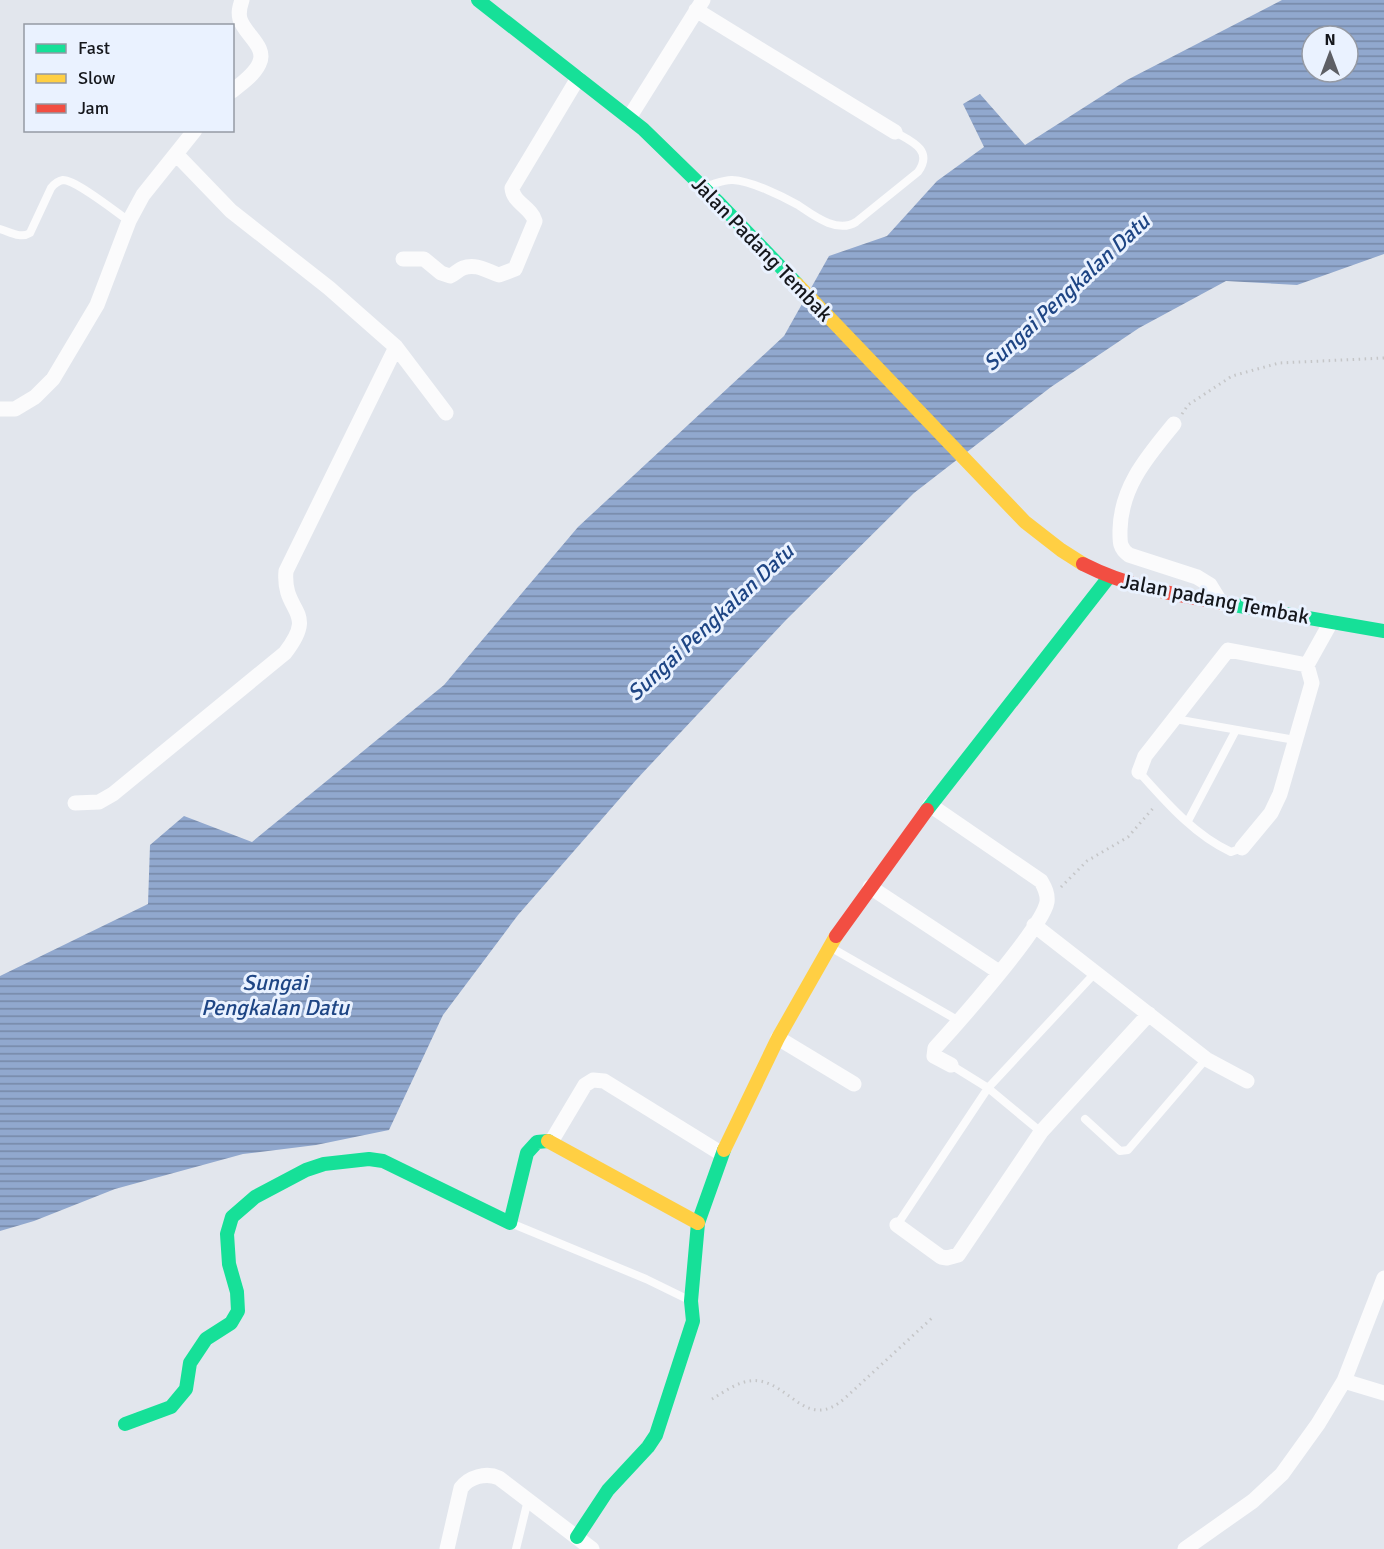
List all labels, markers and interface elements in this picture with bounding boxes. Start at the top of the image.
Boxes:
legend [24,24,234,132]
north arrow [1300,24,1360,84]
text: N [1324,30,1336,50]
text: Fast [78,37,110,59]
text: Slow [78,67,115,89]
text: Jam [78,97,109,119]
street label: Jalan Padang Tembak [686,171,838,327]
water label: Sungai Pengkalan Datu [978,207,1157,376]
water label: Sungai Pengkalan Datu [622,537,801,706]
street label: Jalan padang Tembak [1119,568,1312,630]
water label: Sungai Pengkalan Datu [201,969,351,1021]

